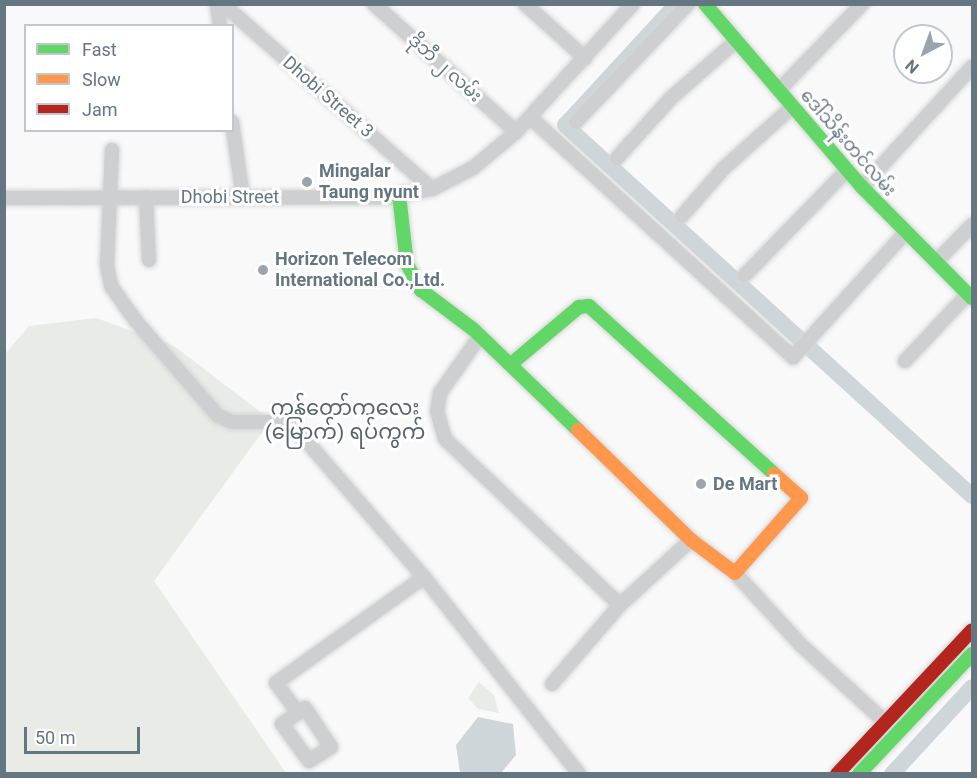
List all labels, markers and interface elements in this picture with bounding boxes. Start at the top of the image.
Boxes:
legend [24,24,234,132]
north arrow [893,24,953,84]
street label: ဒိုဘီ ၂ လမ်း [404,29,486,107]
text: Fast [82,39,117,60]
street label: Dhobi Street 3 [278,52,378,142]
text: N [902,56,923,77]
text: Slow [82,69,121,90]
street label: ဒေါ်သိန်းတင်လမ်း [796,85,900,201]
text: Jam [82,99,118,120]
place label: Mingalar Taung nyunt [319,161,419,204]
marker: Mingalar Taung nyunt [300,175,314,189]
street label: Dhobi Street [181,186,279,208]
place label: Horizon Telecom International Co.,Ltd. [275,249,445,292]
marker: Horizon Telecom International Co.,Ltd. [256,263,270,277]
district label: ကန်တော်ကလေး (မြောက်) ရပ်ကွက် [265,395,425,445]
place label: De Mart [713,473,777,495]
marker: De Mart [694,477,708,491]
scale bar [27,715,142,753]
text: 50 m [35,727,75,748]

